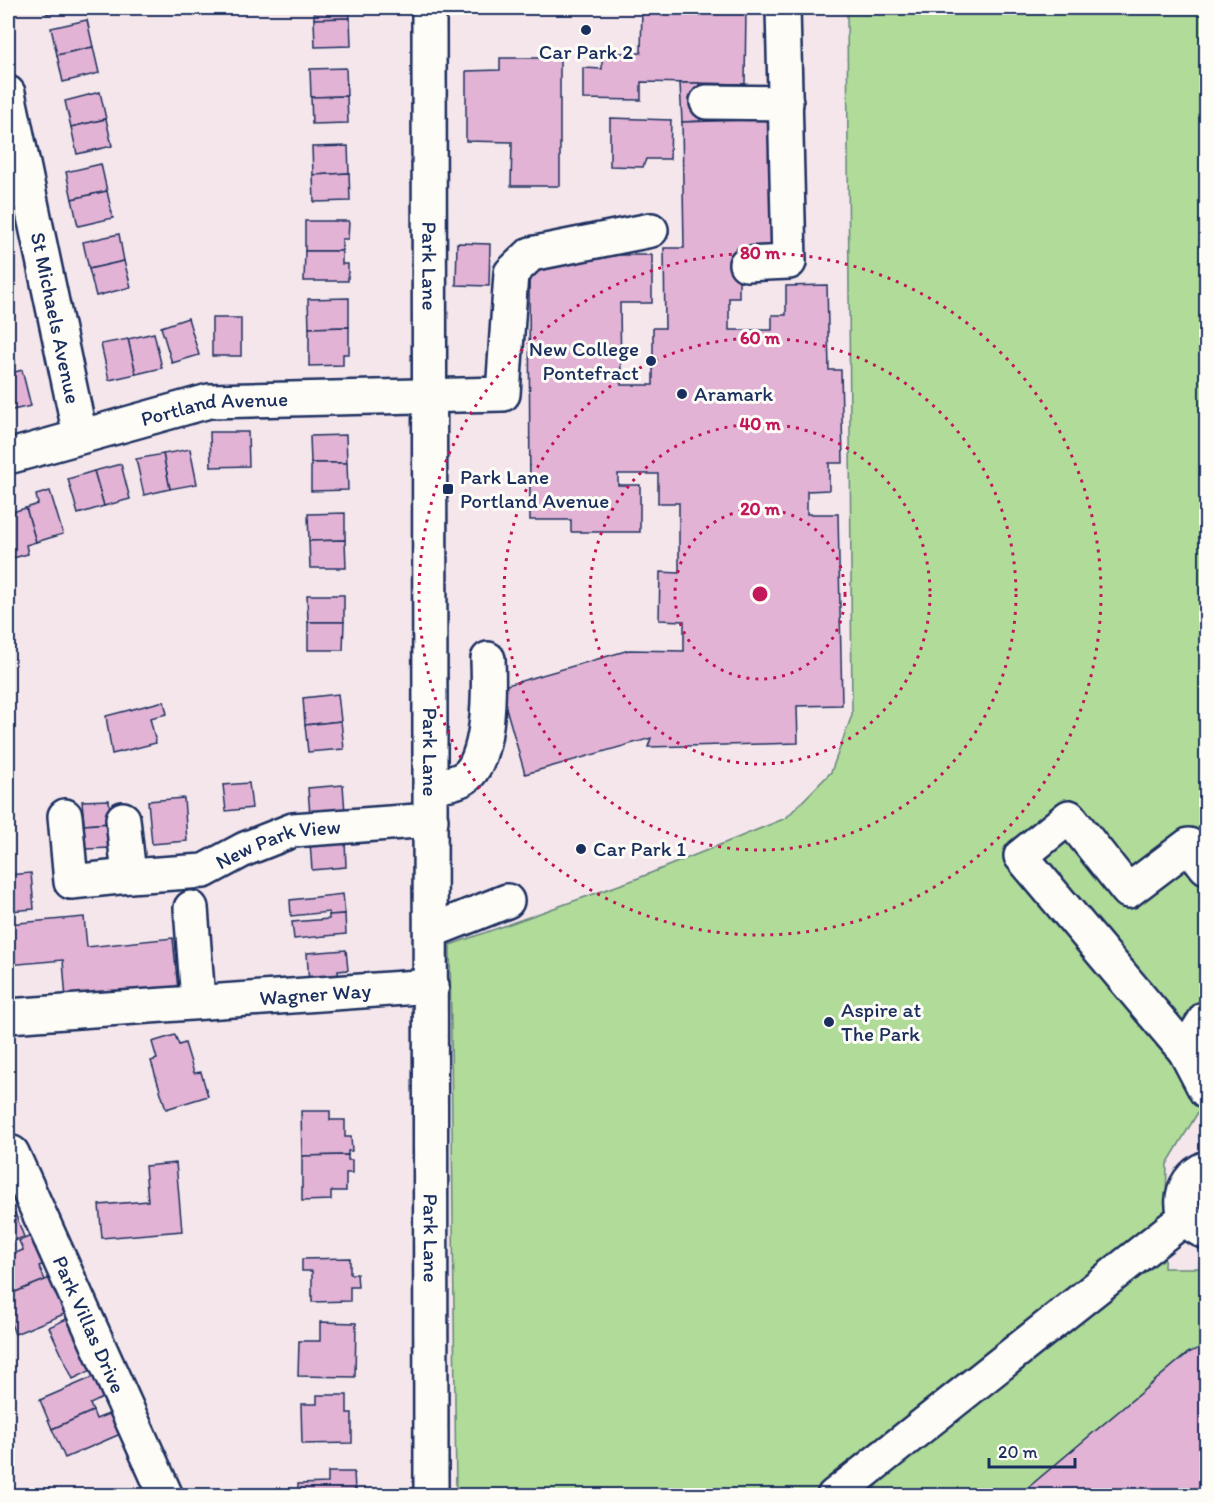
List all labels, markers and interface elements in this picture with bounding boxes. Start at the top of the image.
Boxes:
marker: Car Park 2 [579,23,593,37]
place label: Car Park 2 [539,39,633,64]
street label: Park Lane [417,221,442,311]
street label: St Michaels Avenue [26,230,86,406]
text: 80 m [740,242,781,264]
text: 60 m [740,327,781,349]
place label: New College Pontefract [529,336,639,385]
marker: New College Pontefract [644,354,658,368]
place label: Aramark [694,381,773,406]
street label: Portland Avenue [138,386,288,431]
marker: Aramark [675,387,689,401]
text: 40 m [739,413,781,435]
place label: Park Lane Portland Avenue [460,464,609,513]
marker: Park Lane Portland Avenue [441,482,455,496]
text: 20 m [740,498,781,520]
centre of rings [750,584,770,604]
street label: Park Lane [418,707,443,797]
street label: New Park View [211,814,342,875]
place label: Car Park 1 [593,836,686,861]
marker: Car Park 1 [574,842,588,856]
street label: Wagner Way [258,977,372,1010]
place label: Aspire at The Park [841,997,921,1046]
marker: Aspire at The Park [822,1015,836,1029]
street label: Park Lane [419,1193,444,1283]
street label: Park Villas Drive [48,1252,131,1397]
scale bar [989,1431,1074,1469]
text: 20 m [998,1441,1038,1463]

